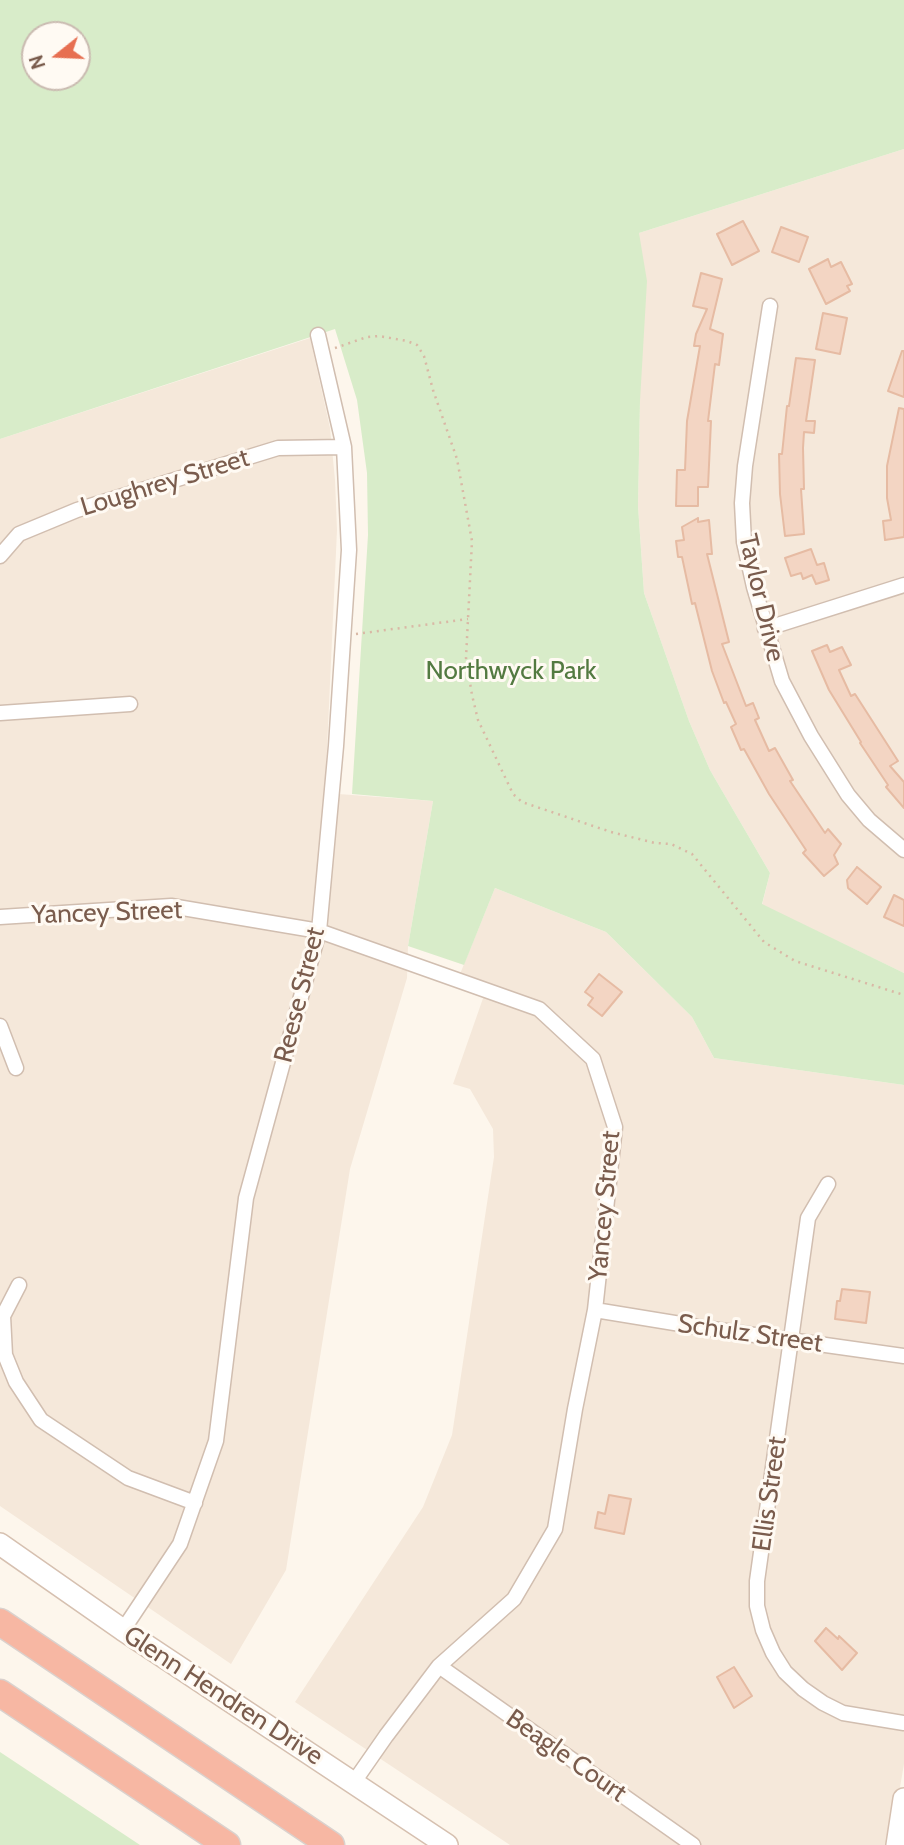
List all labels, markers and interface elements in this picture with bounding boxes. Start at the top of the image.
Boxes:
north arrow [21,21,91,91]
text: N [24,52,50,72]
street label: Loughrey Street [77,443,253,523]
street label: Taylor Drive [731,531,791,665]
park label: Northwyck Park [426,655,596,687]
street label: Yancey Street [31,895,183,931]
street label: Reese Street [268,924,332,1066]
street label: Yancey Street [583,1130,627,1282]
street label: Schulz Street [676,1308,824,1360]
street label: Ellis Street [747,1435,793,1553]
street label: Glenn Hendren Drive [117,1620,329,1772]
street label: Beagle Court [500,1703,632,1809]

